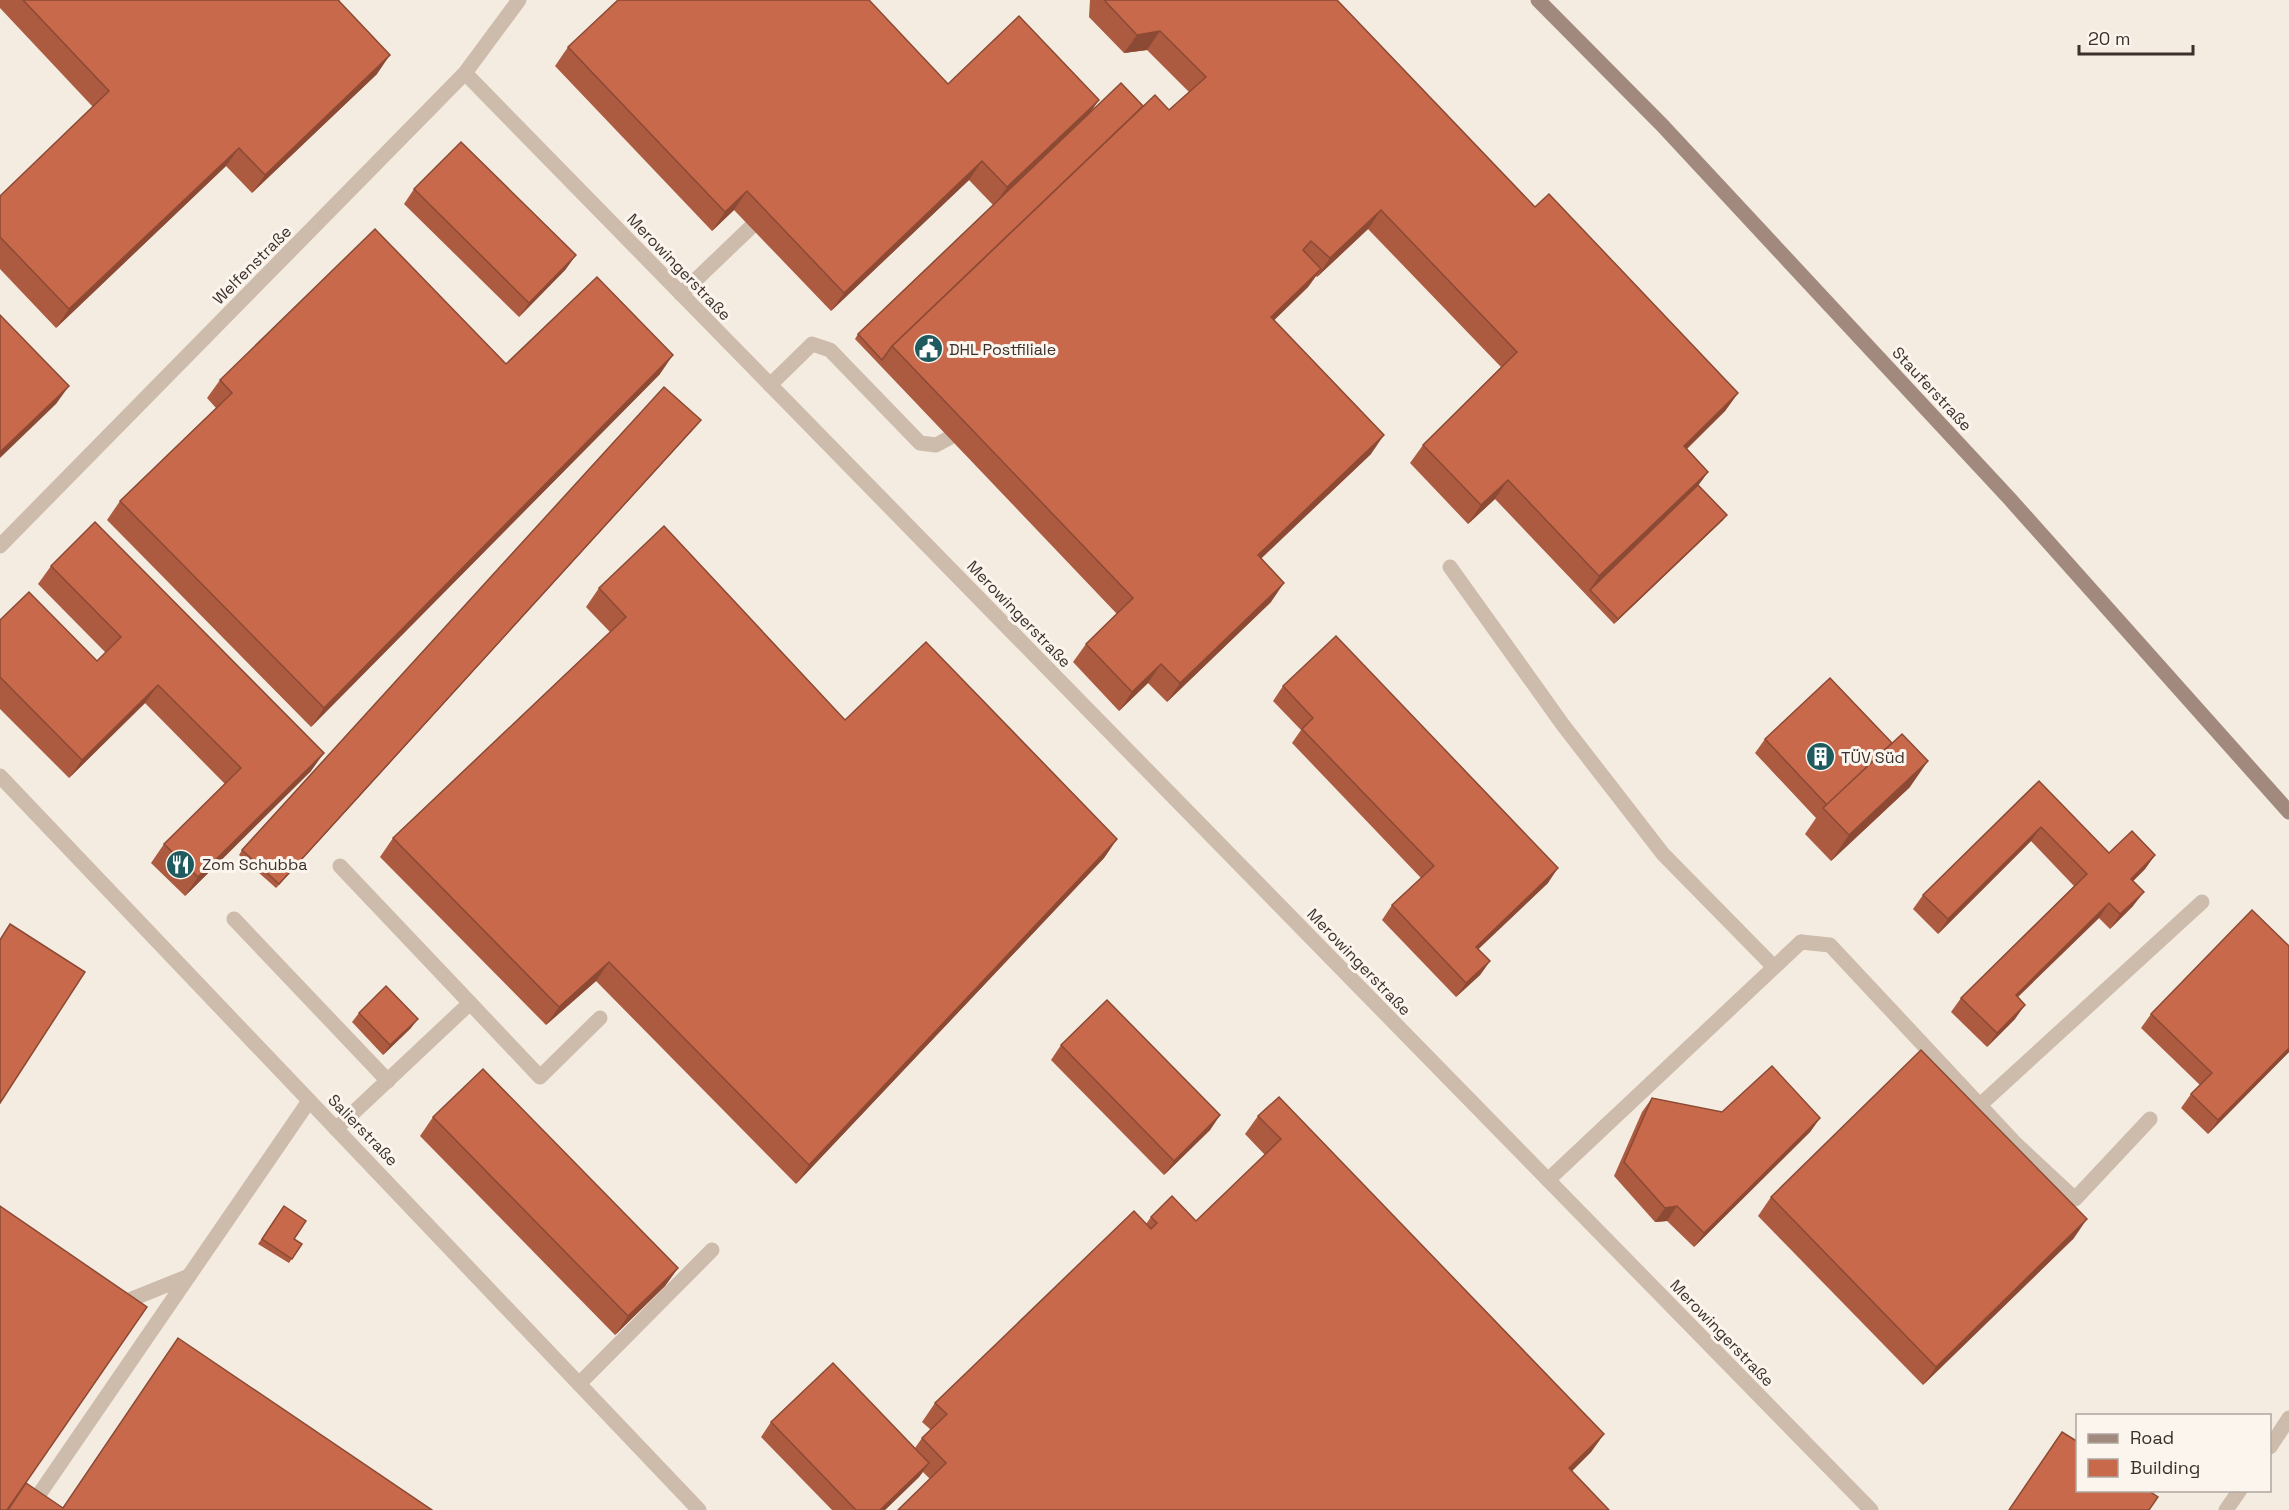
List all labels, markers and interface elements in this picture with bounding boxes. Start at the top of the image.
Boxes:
scale bar [2079,18,2193,56]
text: 20 m [2088,27,2131,50]
street label: Merowingerstraße [622,209,736,325]
street label: Welfenstraße [208,221,296,309]
public building icon: DHL Postfiliale [912,333,944,365]
place label: DHL Postfiliale [949,339,1056,360]
street label: Stauferstraße [1887,342,1977,436]
street label: Merowingerstraße [962,556,1076,672]
building icon: TÜV Süd [1804,741,1836,773]
place label: TÜV Süd [1841,747,1905,768]
restaurant icon: Zom Schubba [165,848,197,880]
place label: Zom Schubba [202,854,307,875]
street label: Merowingerstraße [1302,904,1416,1020]
street label: Salierstraße [323,1090,403,1170]
street label: Merowingerstraße [1665,1275,1779,1391]
legend [2076,1414,2271,1492]
text: Road [2130,1426,2174,1449]
text: Building [2130,1456,2200,1479]

